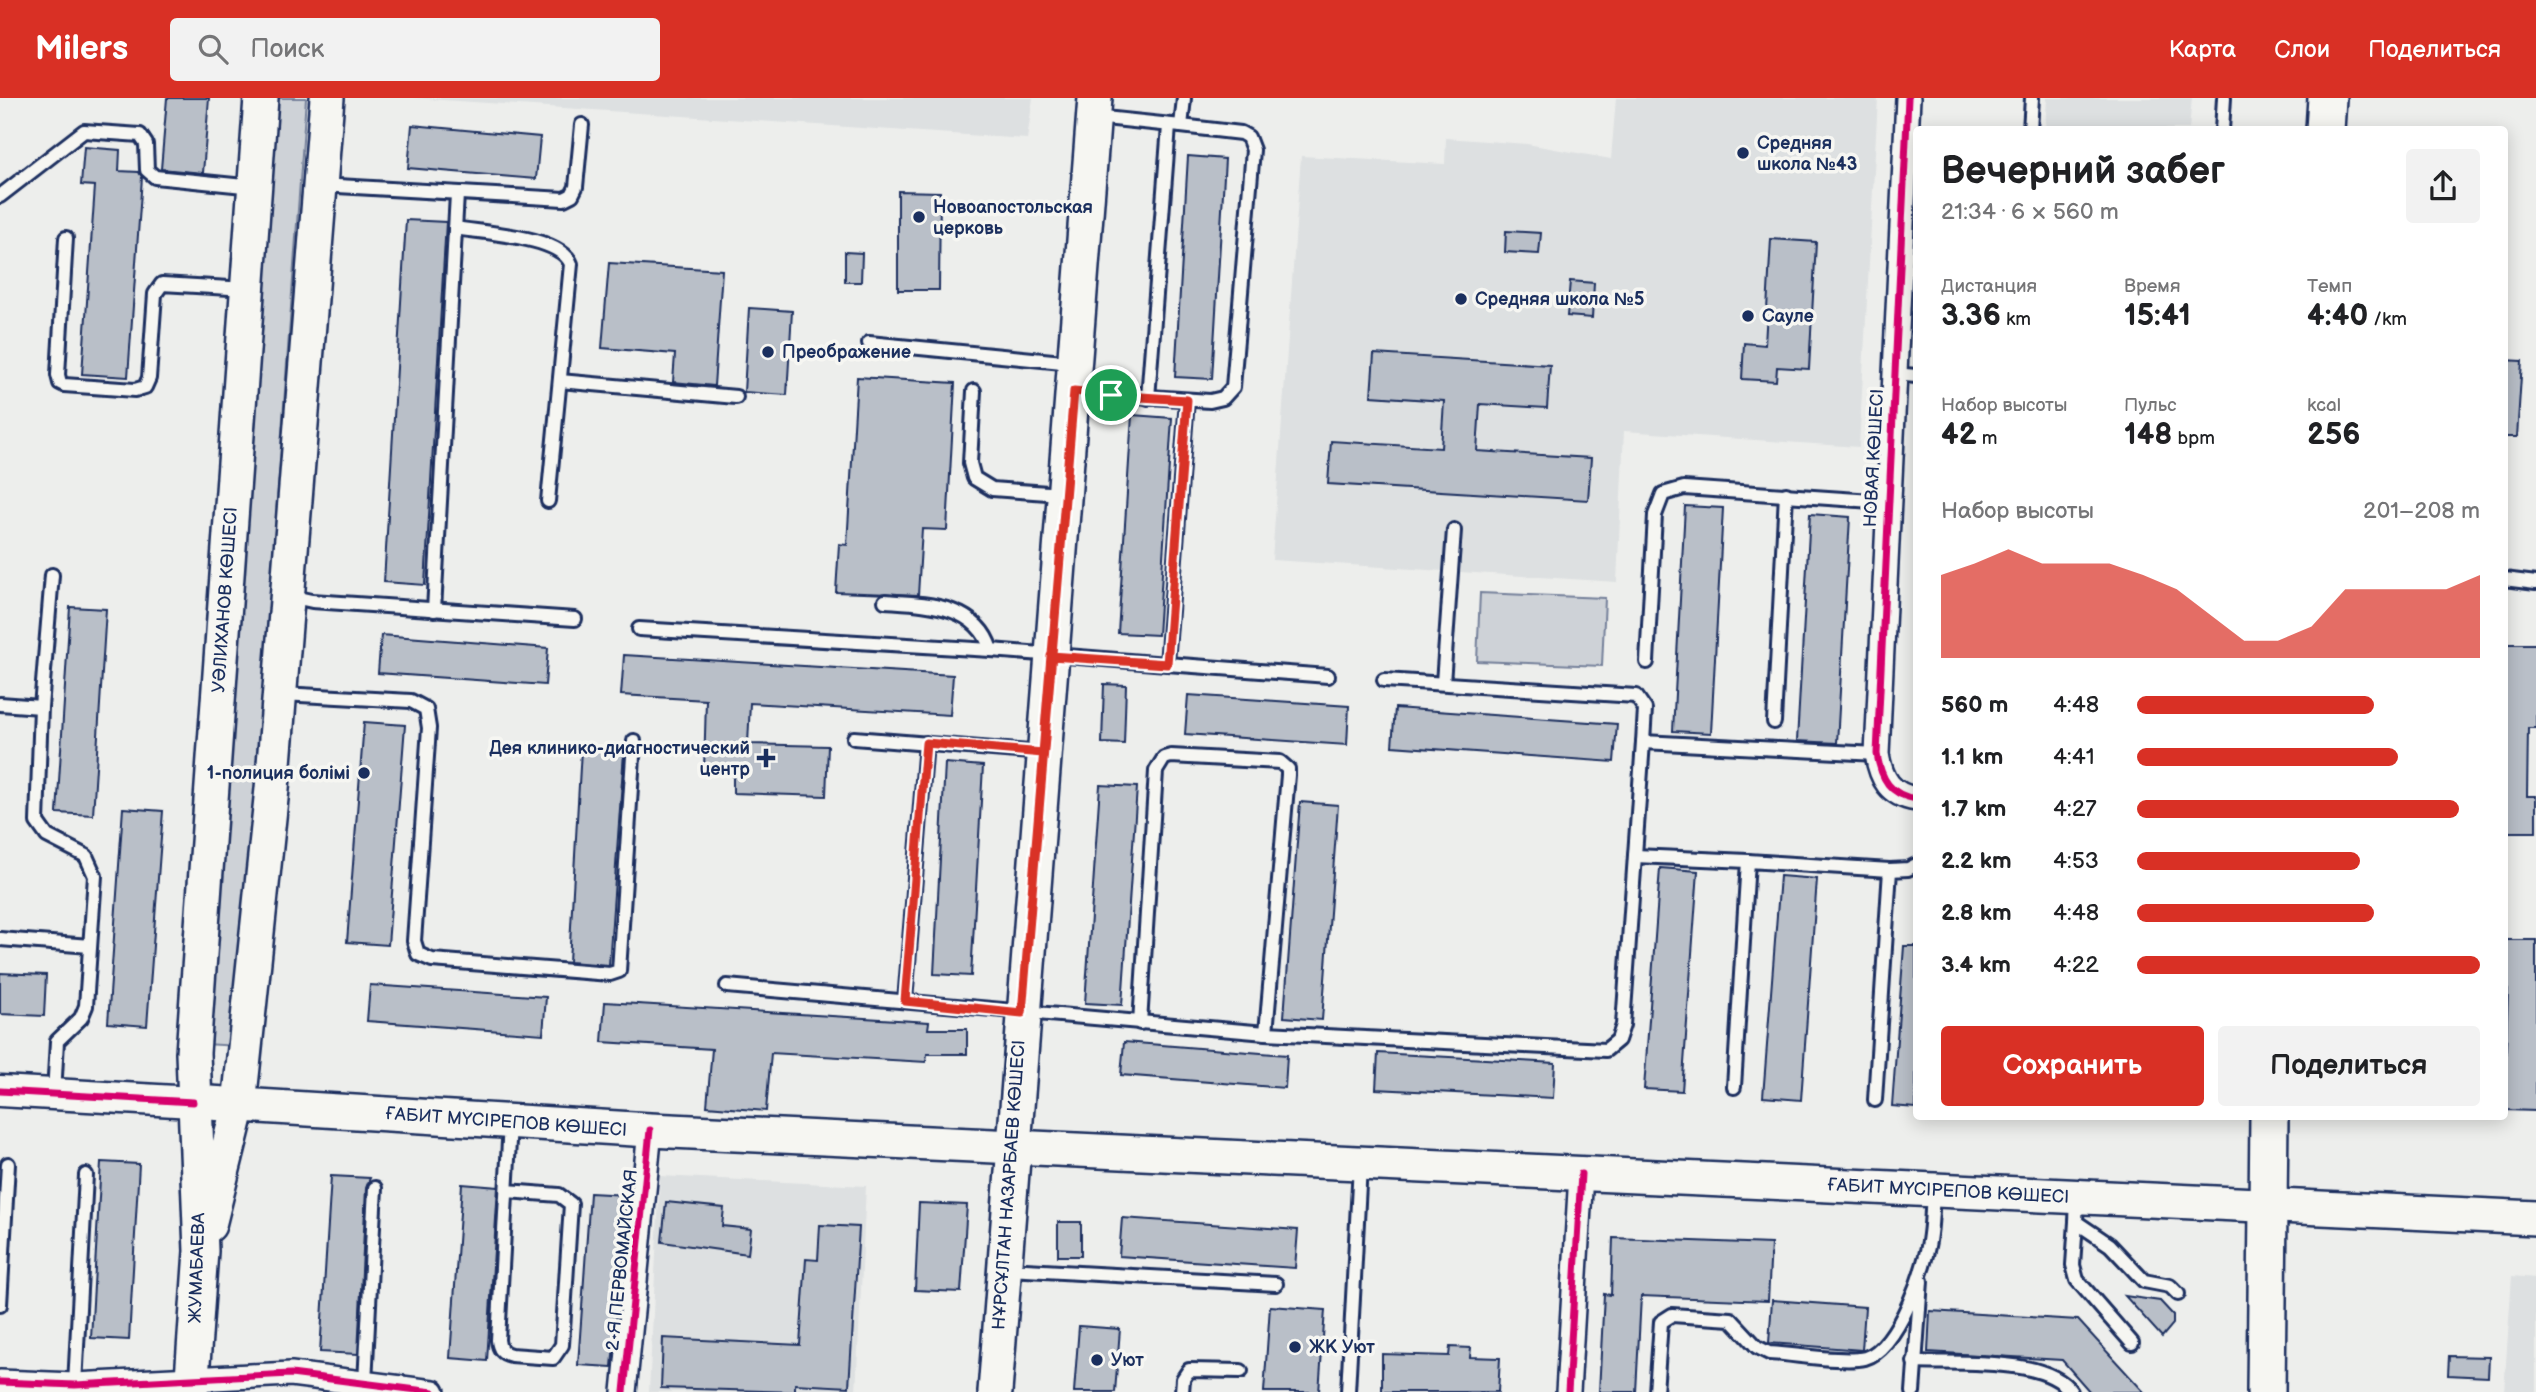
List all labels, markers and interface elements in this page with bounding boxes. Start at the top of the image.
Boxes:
search box [170,18,660,81]
text: Milers [35,29,128,69]
icon: search [194,30,232,68]
text: Поиск [250,34,324,65]
text: Карта [2169,35,2236,64]
text: Слои [2274,35,2330,64]
text: Поделиться [2368,35,2501,64]
place label: Средняя школа №43 [1757,133,1857,175]
marker: Средняя школа №43 [1735,145,1751,161]
text: Вечерний забег [1941,149,2225,194]
button: share [2406,149,2480,223]
place label: Новоапостольская церковь [933,197,1093,239]
text: 21:34 · 6 × 560 m [1941,198,2119,226]
marker: Новоапостольская церковь [911,209,927,225]
text: Дистанция [1941,275,2037,298]
text: Время [2124,275,2180,298]
text: Темп [2307,275,2352,298]
place label: Средняя школа №5 [1475,289,1644,310]
marker: Средняя школа №5 [1453,291,1469,307]
text: 3.36 [1941,298,2001,334]
text: 15:41 [2124,298,2191,334]
text: 4:40 [2307,298,2368,334]
place label: Сауле [1762,306,1814,327]
marker: Сауле [1740,308,1756,324]
text: km [2001,308,2031,331]
text: /km [2368,308,2407,331]
place label: Преображение [782,342,911,363]
marker: Преображение [760,344,776,360]
pin [1081,365,1141,425]
icon: arrive [1092,376,1130,414]
street label: НОВАЯ КӨШЕСІ [1860,388,1888,528]
text: Набор высоты [1941,394,2067,417]
text: Пульс [2124,394,2177,417]
text: kcal [2307,394,2341,417]
text: 42 [1941,417,1977,453]
text: 148 [2124,417,2172,453]
text: 256 [2307,417,2360,453]
text: m [1977,427,1997,450]
text: bpm [2172,427,2215,450]
text: Набор высоты [1941,497,2094,525]
text: 201–208 m [2363,497,2480,525]
street label: УӘЛИХАНОВ КӨШЕСІ [208,506,242,694]
text: 560 m [1941,691,2008,719]
text: 4:48 [2053,691,2099,719]
place label: Дея клинико-диагностический центр [489,738,750,780]
text: 1.1 km [1941,743,2003,771]
text: 4:41 [2053,743,2095,771]
marker: Дея клинико-диагностический центр [756,748,776,768]
place label: 1-полиция болiмi [207,763,350,784]
marker: 1-полиция болiмi [356,765,372,781]
text: 1.7 km [1941,795,2006,823]
text: 4:27 [2053,795,2097,823]
text: 2.2 km [1941,847,2012,875]
text: 4:53 [2053,847,2099,875]
text: 2.8 km [1941,899,2012,927]
text: 4:48 [2053,899,2099,927]
text: 3.4 km [1941,951,2011,979]
text: 4:22 [2053,951,2099,979]
button: Сохранить [1941,1026,2204,1106]
button: Поделиться [2218,1026,2480,1106]
street label: НҰРСҰЛТАН НАЗАРБАЕВ КӨШЕСІ [988,1039,1030,1331]
street label: ҒАБИТ МҮСІРЕПОВ КӨШЕСІ [384,1103,628,1141]
street label: 2-Я ПЕРВОМАЙСКАЯ [602,1168,642,1352]
street label: ҒАБИТ МҮСІРЕПОВ КӨШЕСІ [1826,1174,2070,1208]
street label: ЖУМАБАЕВА [185,1212,209,1324]
place label: ЖК Уют [1309,1337,1375,1358]
marker: ЖК Уют [1287,1339,1303,1355]
place label: Уют [1111,1350,1144,1371]
marker: Уют [1089,1352,1105,1368]

